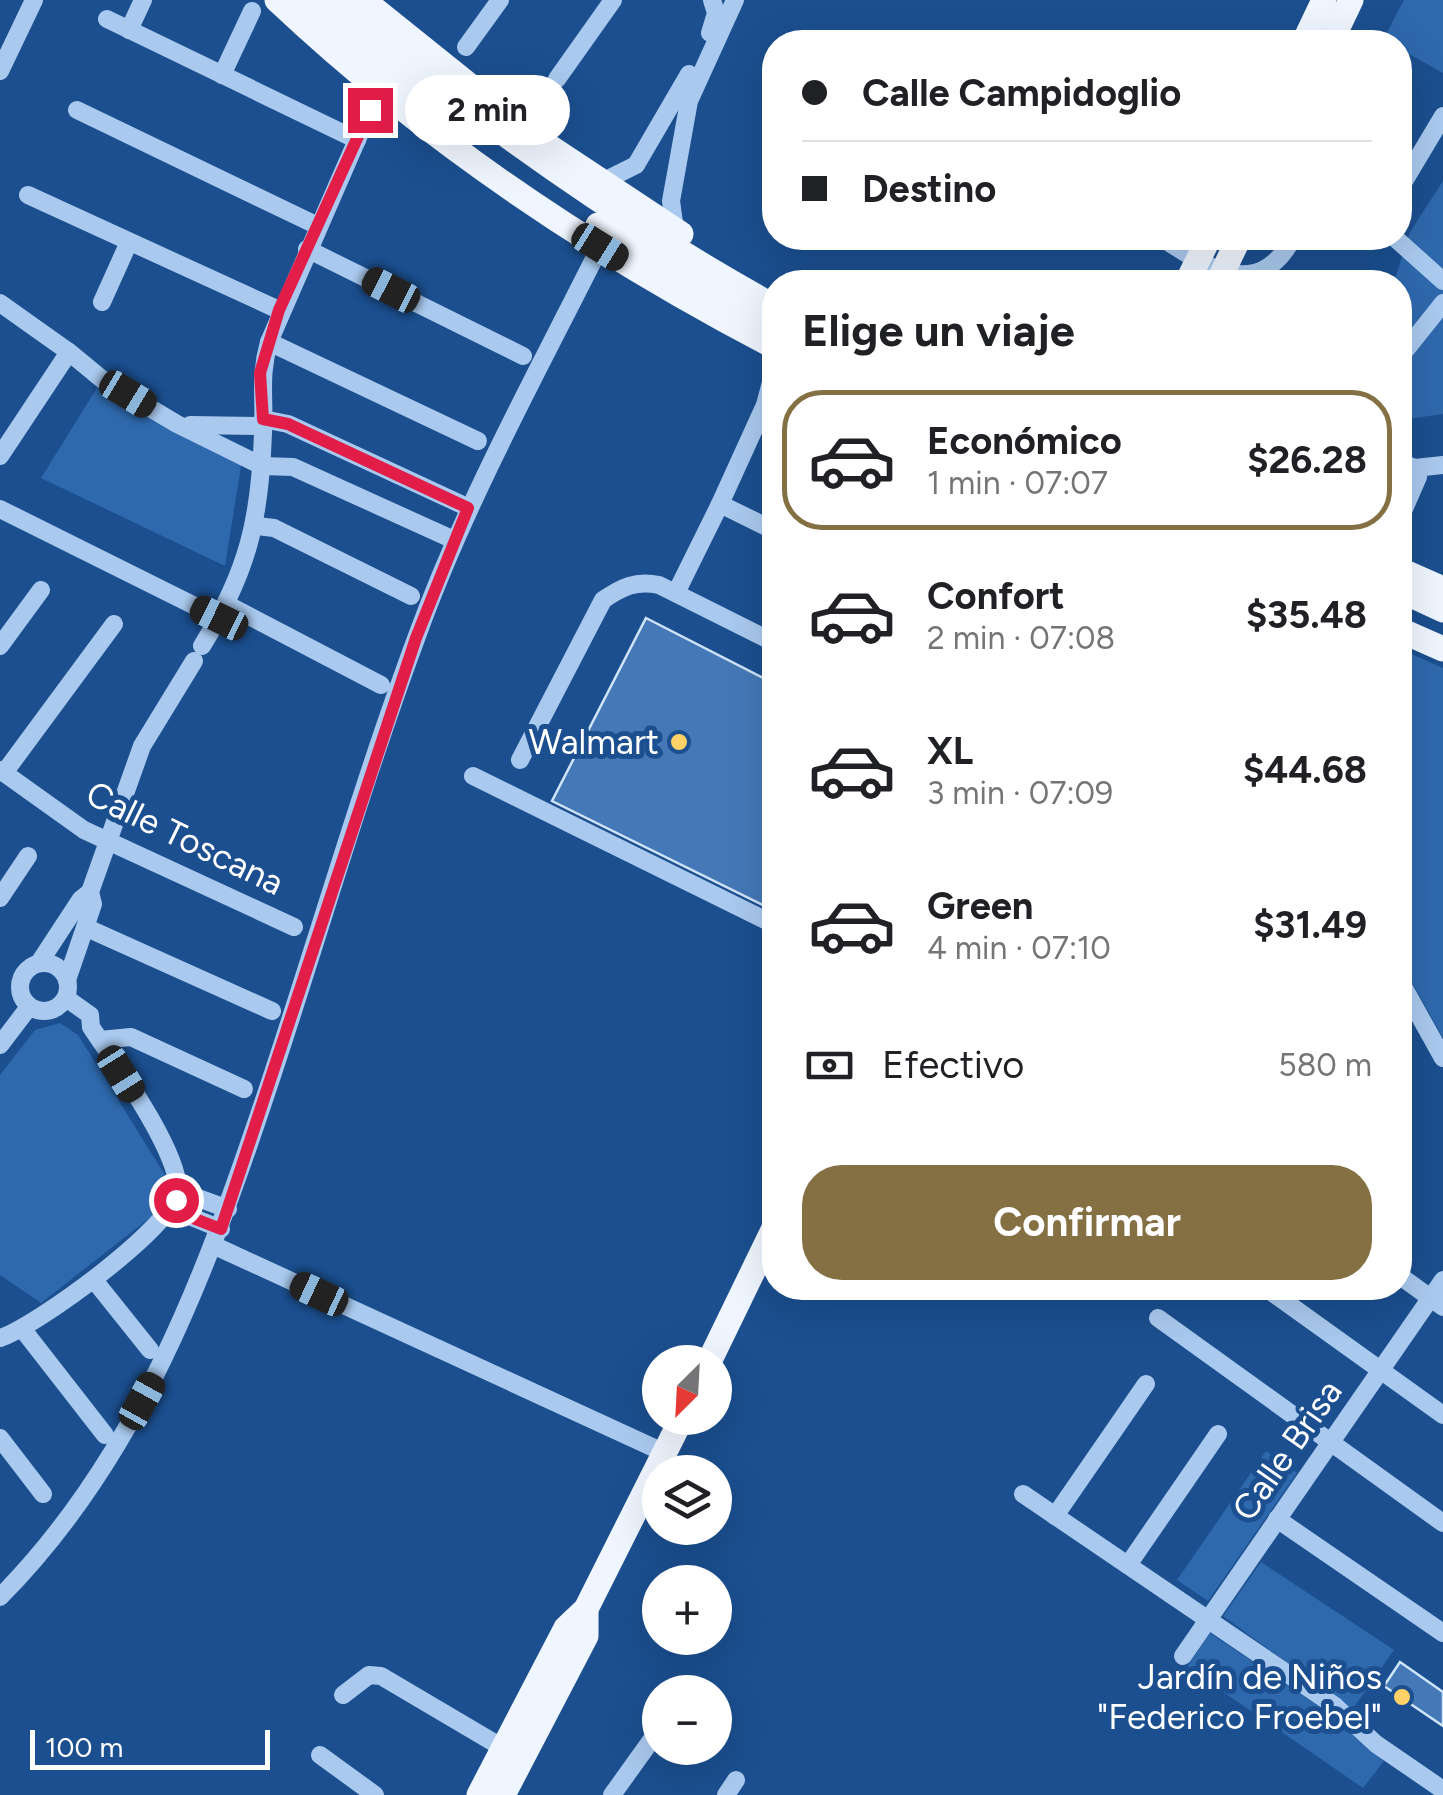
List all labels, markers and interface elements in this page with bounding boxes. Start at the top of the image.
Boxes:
text: Calle Campidoglio [862,70,1181,116]
callout: 2 min [405,75,570,145]
route end [348,88,393,133]
text: 2 min [447,91,528,129]
text: Destino [862,166,996,212]
car [567,218,633,276]
car [357,263,425,317]
text: Elige un viaje [802,303,1075,357]
car [95,366,161,422]
icon: car [807,415,897,505]
text: Económico [927,418,1122,464]
text: $26.28 [1247,437,1367,483]
text: 1 min · 07:07 [927,464,1108,502]
icon: car [807,570,897,660]
text: Confort [927,573,1064,619]
car [185,591,253,645]
text: $35.48 [1246,592,1367,638]
text: 2 min · 07:08 [927,619,1115,657]
place label: Walmart [529,721,659,763]
icon: car [807,725,897,815]
text: XL [927,728,973,774]
marker: Walmart [668,731,690,753]
text: $44.68 [1243,747,1367,793]
street label: Calle Toscana [80,772,290,904]
text: 3 min · 07:09 [927,774,1113,812]
icon: car [807,880,897,970]
text: Green [927,883,1033,929]
text: $31.49 [1253,902,1367,948]
text: 4 min · 07:10 [927,929,1111,967]
icon: cash [802,1038,857,1093]
car [92,1041,150,1107]
text: Efectivo [882,1042,1024,1088]
text: 580 m [1278,1046,1372,1084]
button: Confirmar [802,1165,1372,1280]
route start [154,1178,199,1223]
car [285,1268,353,1320]
north arrow [642,1345,732,1435]
map controls [642,1345,732,1765]
car [114,1367,170,1435]
street label: Calle Brisa [1223,1372,1351,1528]
button: layers [642,1455,732,1545]
button: + [642,1565,732,1655]
place label: Jardín de Niños "Federico Froebel" [1097,1656,1382,1738]
button: − [642,1675,732,1765]
marker: Jardín de Niños "Federico Froebel" [1391,1686,1413,1708]
scale bar [30,1725,270,1770]
text: 100 m [45,1730,123,1764]

